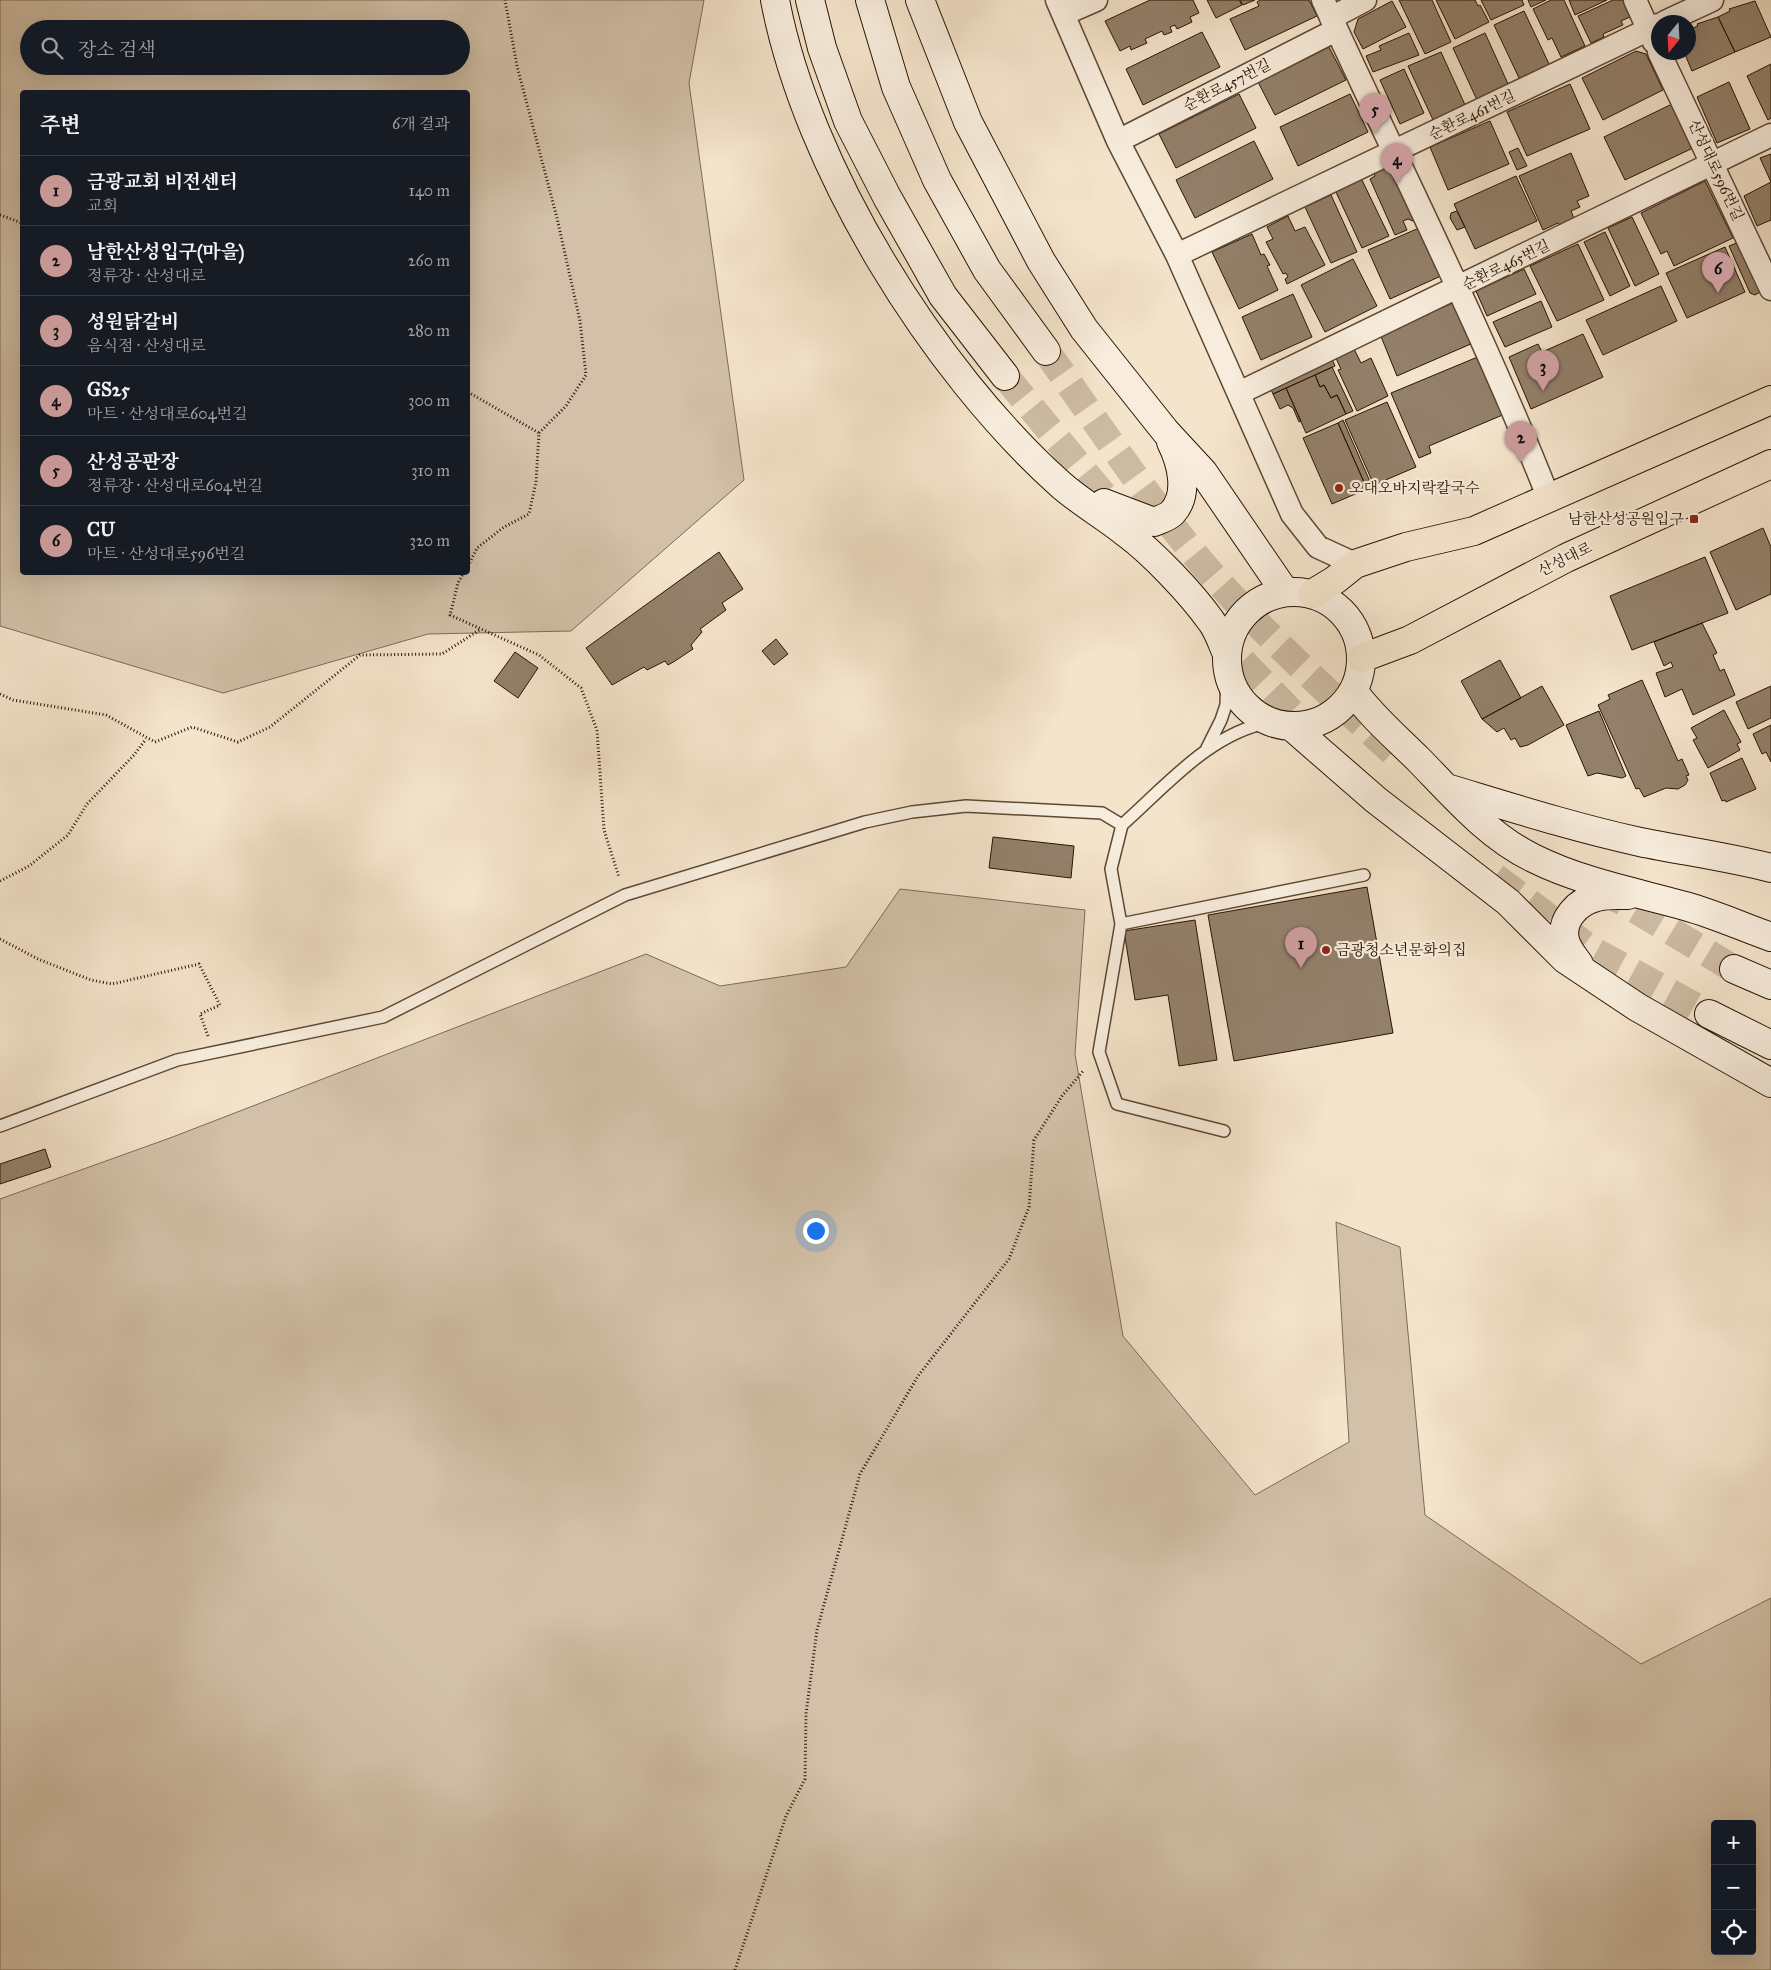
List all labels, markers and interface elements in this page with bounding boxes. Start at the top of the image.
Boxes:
north arrow [1651,15,1696,60]
search box [20,20,470,75]
icon: search [38,34,66,62]
text: 장소 검색 [78,38,156,61]
street label: 순환로457번길 [1180,55,1274,115]
street label: 순환로461번길 [1426,86,1518,144]
pin: 5 [1359,93,1391,134]
text: 주변 [40,112,81,138]
text: 6개 결과 [392,114,450,133]
street label: 산성대로596번길 [1685,116,1747,224]
pin: 4 [1381,143,1413,184]
text: 금광교회 비전센터 [87,170,238,193]
text: 1 [53,181,59,200]
text: 140 m [409,181,450,200]
text: 교회 [87,196,118,215]
street label: 순환로465번길 [1459,236,1553,294]
text: 남한산성입구(마을) [87,240,244,263]
text: 2 [52,251,60,270]
text: 260 m [408,251,450,270]
pin: 6 [1702,252,1734,293]
text: 정류장 · 산성대로 [87,266,206,285]
text: 성원닭갈비 [87,310,179,333]
text: 3 [53,321,59,340]
text: 280 m [407,321,450,340]
text: 음식점 · 산성대로 [87,336,206,355]
pin: 3 [1527,350,1559,391]
text: GS25 [87,378,130,401]
text: 4 [52,391,60,410]
text: 300 m [408,391,450,410]
text: 마트 · 산성대로604번길 [87,404,247,423]
pin: 2 [1505,421,1537,462]
text: 산성공판장 [87,450,179,473]
text: 5 [52,461,60,480]
text: 310 m [411,461,450,480]
text: 정류장 · 산성대로604번길 [87,476,263,495]
place label: 오대오바지락칼국수 [1349,479,1480,497]
marker: 오대오바지락칼국수 [1333,482,1345,494]
place label: 남한산성공원입구 [1568,510,1685,528]
marker: 남한산성공원입구 [1688,513,1700,525]
text: CU [87,518,115,541]
text: 6 [52,531,60,550]
text: 320 m [410,531,450,550]
street label: 산성대로 [1535,538,1595,580]
text: 마트 · 산성대로596번길 [87,544,245,563]
pin: 1 [1285,927,1317,968]
place label: 금광청소년문화의집 [1336,941,1466,959]
marker: 금광청소년문화의집 [1320,944,1332,956]
your location [803,1218,829,1244]
map controls [1711,1820,1756,1955]
button: + [1711,1820,1756,1865]
button: − [1711,1865,1756,1910]
button: locate [1711,1910,1756,1955]

